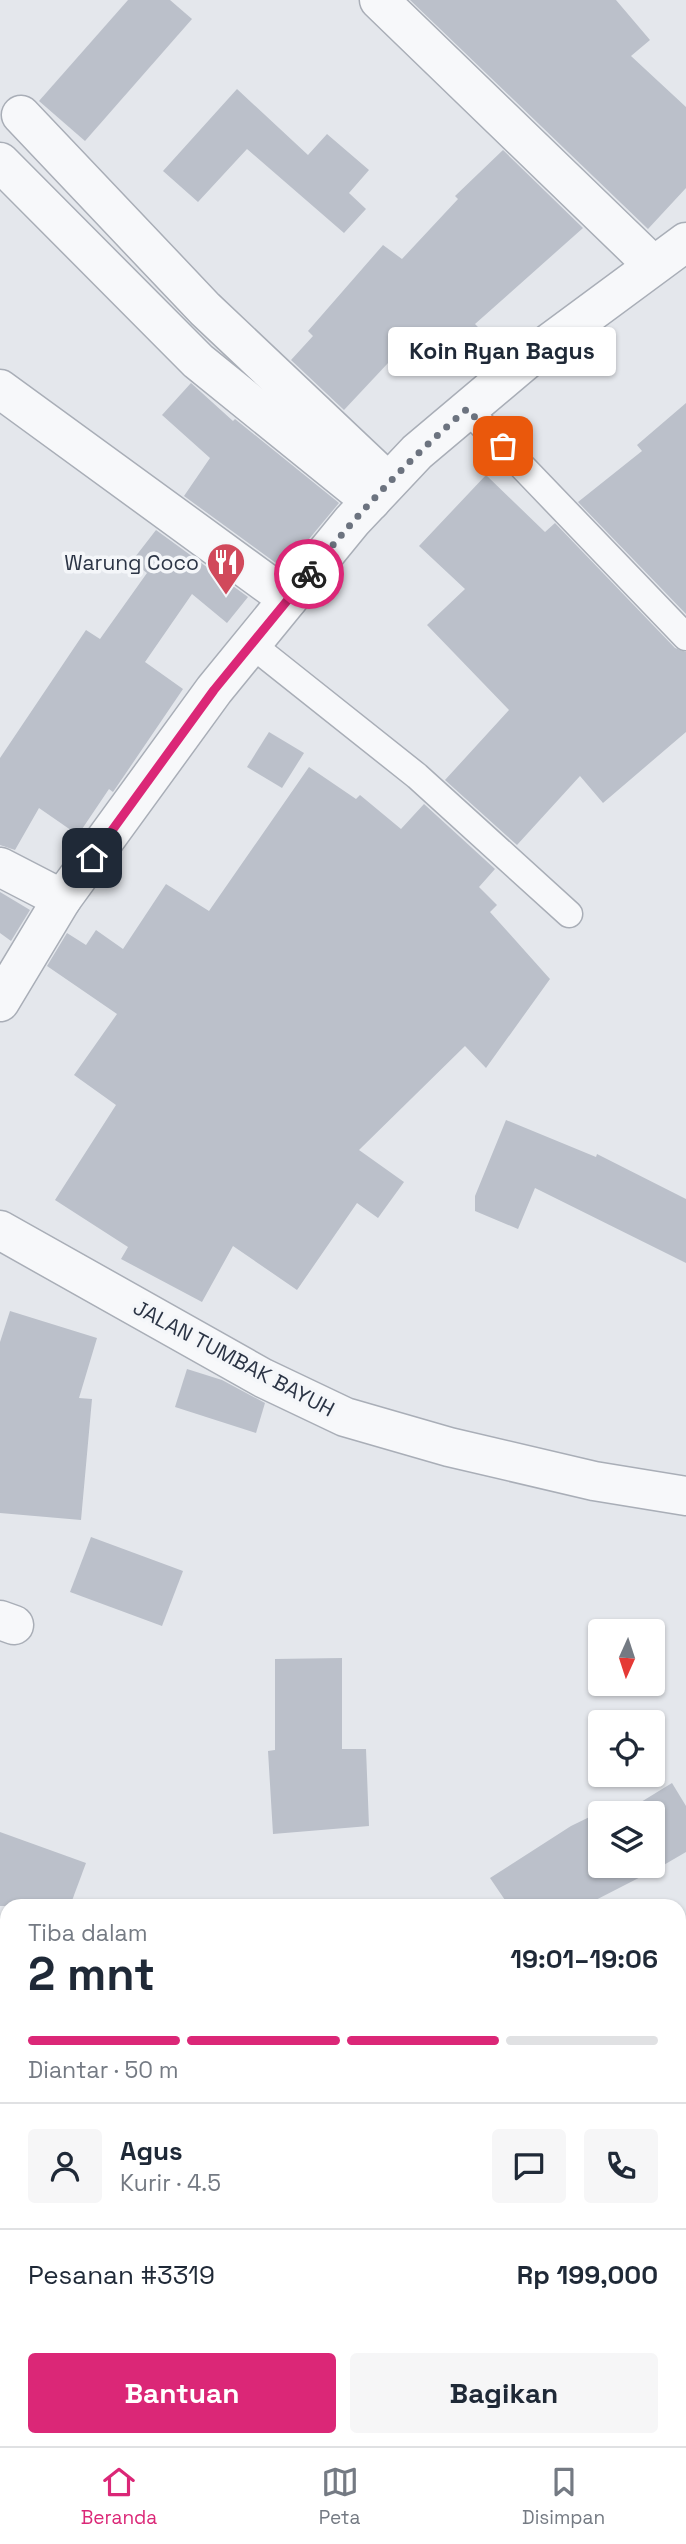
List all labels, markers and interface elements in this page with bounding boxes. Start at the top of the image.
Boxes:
callout: Koin Ryan Bagus [389,327,617,376]
text: Koin Ryan Bagus [409,336,595,366]
pin [473,416,533,476]
icon: bag [484,427,522,465]
courier [274,539,344,609]
restaurant icon: Warung Coco [205,541,247,596]
place label: Warung Coco [64,549,199,576]
icon: bike [290,555,328,593]
pin [62,828,122,888]
icon: home [73,839,111,877]
street label: JALAN TUMBAK BAYUH [129,1293,339,1423]
north arrow [588,1619,665,1696]
map controls [588,1619,665,1878]
button: locate [588,1710,665,1787]
button: layers [588,1801,665,1878]
text: Tiba dalam [28,1918,148,1948]
text: 19:01–19:06 [510,1942,658,1976]
text: 2 mnt [28,1945,155,2003]
text: Diantar · 50 m [28,2055,179,2085]
button: person [28,2129,102,2203]
button: chat [492,2129,566,2203]
button: phone [584,2129,658,2203]
text: Agus [120,2134,183,2168]
text: Kurir · 4.5 [120,2168,221,2198]
text: Pesanan #3319 [28,2258,215,2292]
text: Rp 199,000 [517,2258,658,2292]
button: Bantuan [28,2353,336,2433]
button: Bagikan [350,2353,658,2433]
tab: Beranda [81,2463,157,2530]
tab: Peta [319,2463,360,2530]
tab: Disimpan [522,2463,605,2530]

